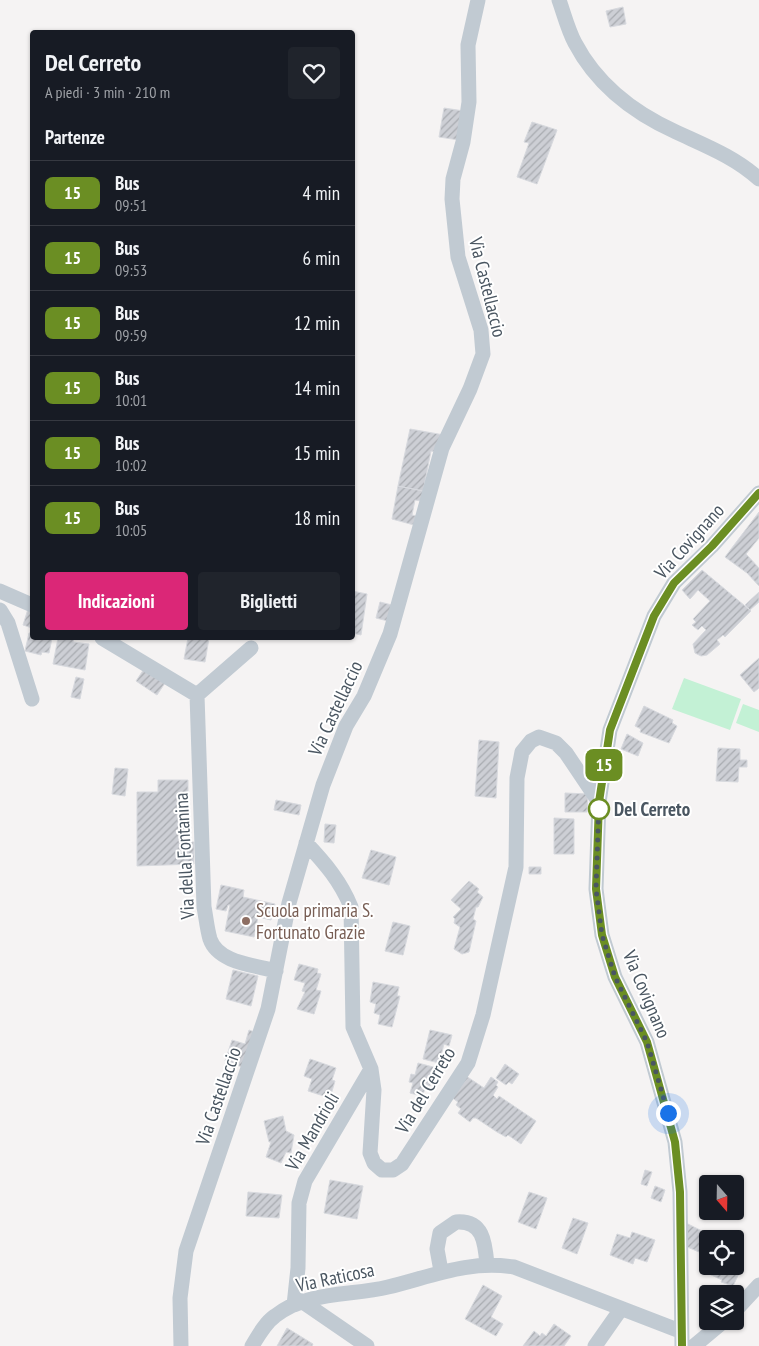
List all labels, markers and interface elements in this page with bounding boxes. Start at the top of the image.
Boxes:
text: Del Cerreto [45,47,141,78]
button: heart [288,47,340,99]
text: A piedi · 3 min · 210 m [45,82,170,102]
text: Partenze [45,125,105,149]
text: Bus [115,171,139,195]
text: 15 [64,181,81,204]
text: 4 min [303,181,340,205]
text: 09:51 [115,195,147,215]
street label: Via Castellaccio [464,234,512,339]
text: Bus [115,236,139,260]
text: 15 [64,246,81,269]
text: 6 min [303,246,340,270]
text: 09:53 [115,260,147,280]
text: Bus [115,301,139,325]
text: 15 [64,311,81,334]
text: 12 min [294,311,340,335]
text: 09:59 [115,325,147,345]
text: Bus [115,366,139,390]
text: 15 [64,376,81,399]
text: 14 min [294,376,340,400]
text: 10:01 [115,390,147,410]
text: Bus [115,431,139,455]
text: 15 [64,441,81,464]
text: 15 min [294,441,340,465]
text: 10:02 [115,455,147,475]
text: Bus [115,496,139,520]
street label: Via Covignano [648,498,729,584]
text: 15 [64,506,81,529]
text: 18 min [294,506,340,530]
text: 10:05 [115,520,147,540]
button: Indicazioni [45,572,188,630]
button: Biglietti [198,572,340,630]
street label: Via Castellaccio [302,657,367,760]
line badge: 15 [582,749,626,781]
text: 15 [595,753,613,776]
street label: Via della Fontanina [169,792,199,921]
place label: Del Cerreto [614,797,690,821]
marker: Del Cerreto [588,798,610,820]
place label: Scuola primaria S. Fortunato Grazie [256,898,373,944]
marker: Scuola primaria S. Fortunato Grazie [240,915,252,927]
street label: Via Covignano [617,946,676,1041]
street label: Via del Cerreto [389,1042,460,1138]
street label: Via Castellaccio [190,1044,246,1149]
street label: Via Mandrioli [279,1087,344,1175]
your location [656,1101,681,1126]
north arrow [699,1175,744,1220]
map controls [699,1175,744,1330]
button: locate [699,1230,744,1275]
street label: Via Raticosa [293,1257,376,1297]
button: layers [699,1285,744,1330]

